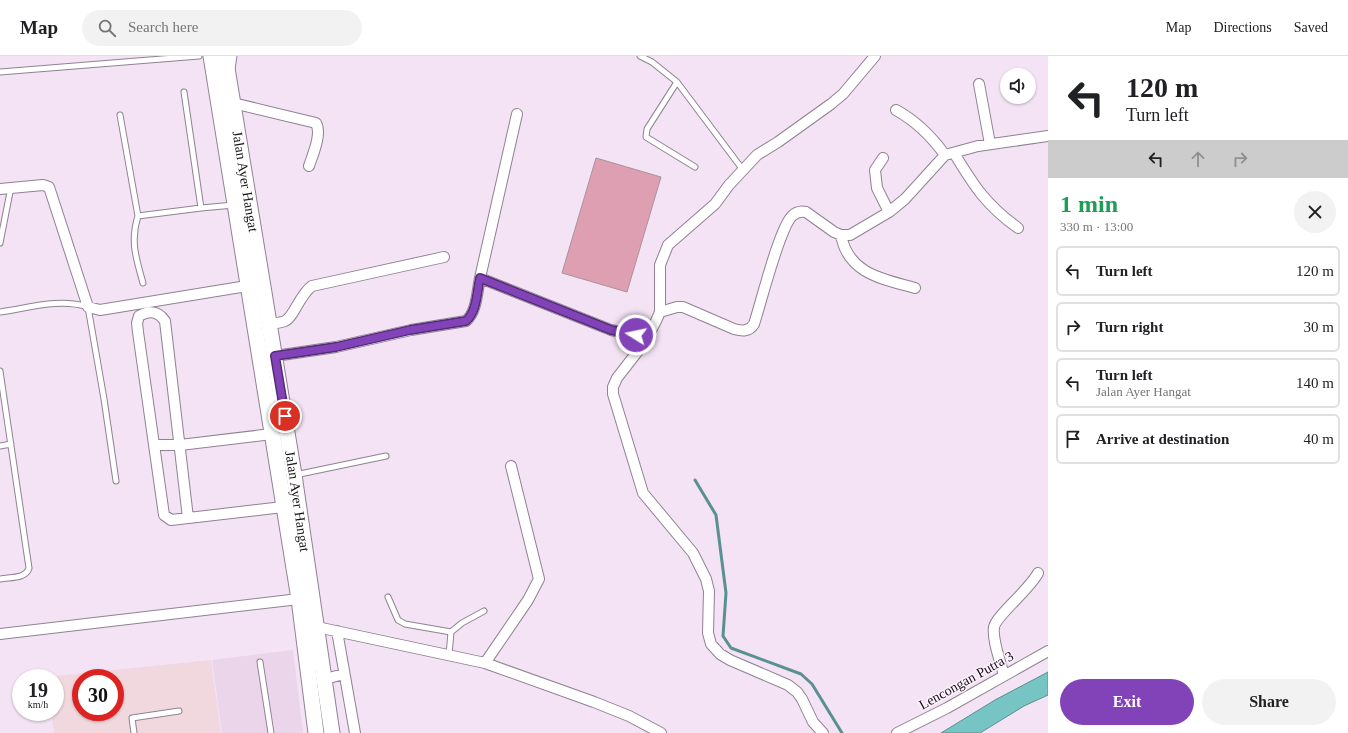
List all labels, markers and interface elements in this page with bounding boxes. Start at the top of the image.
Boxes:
search box [82,10,362,46]
text: Map [20,17,58,38]
icon: search [96,17,118,39]
text: Search here [128,19,198,35]
text: Map [1166,20,1191,35]
text: Directions [1213,20,1272,35]
text: Saved [1294,20,1328,35]
map controls [1000,68,1036,104]
button: sound [1000,68,1036,104]
icon: left [1060,72,1112,124]
text: 120 m [1126,72,1198,103]
text: Turn left [1126,105,1189,125]
street label: Jalan Ayer Hangat [229,130,261,233]
icon: left [1145,148,1167,170]
icon: ahead [1187,148,1209,170]
icon: right [1229,148,1251,170]
text: 1 min [1060,191,1118,217]
button: close [1294,191,1336,233]
text: 330 m · 13:00 [1060,219,1133,234]
icon: left [1062,260,1084,282]
text: Turn left [1096,263,1153,279]
text: 120 m [1296,263,1334,279]
position arrow [615,314,657,356]
icon: right [1062,316,1084,338]
text: Turn right [1096,319,1163,335]
text: 30 m [1304,319,1334,335]
text: Turn left [1096,367,1153,383]
icon: left [1062,372,1084,394]
text: 140 m [1296,375,1334,391]
text: Jalan Ayer Hangat [1096,384,1191,399]
pin [268,399,302,433]
icon: arrive [274,405,296,427]
icon: arrive [1062,428,1084,450]
text: Arrive at destination [1096,431,1229,447]
text: 40 m [1304,431,1334,447]
street label: Jalan Ayer Hangat [282,449,312,553]
street label: Lencongan Putra 3 [916,648,1016,713]
speed limit sign: 30 [72,669,124,721]
text: 19 [28,679,48,701]
button: Exit [1060,679,1194,725]
button: Share [1202,679,1336,725]
text: km/h [28,699,48,710]

